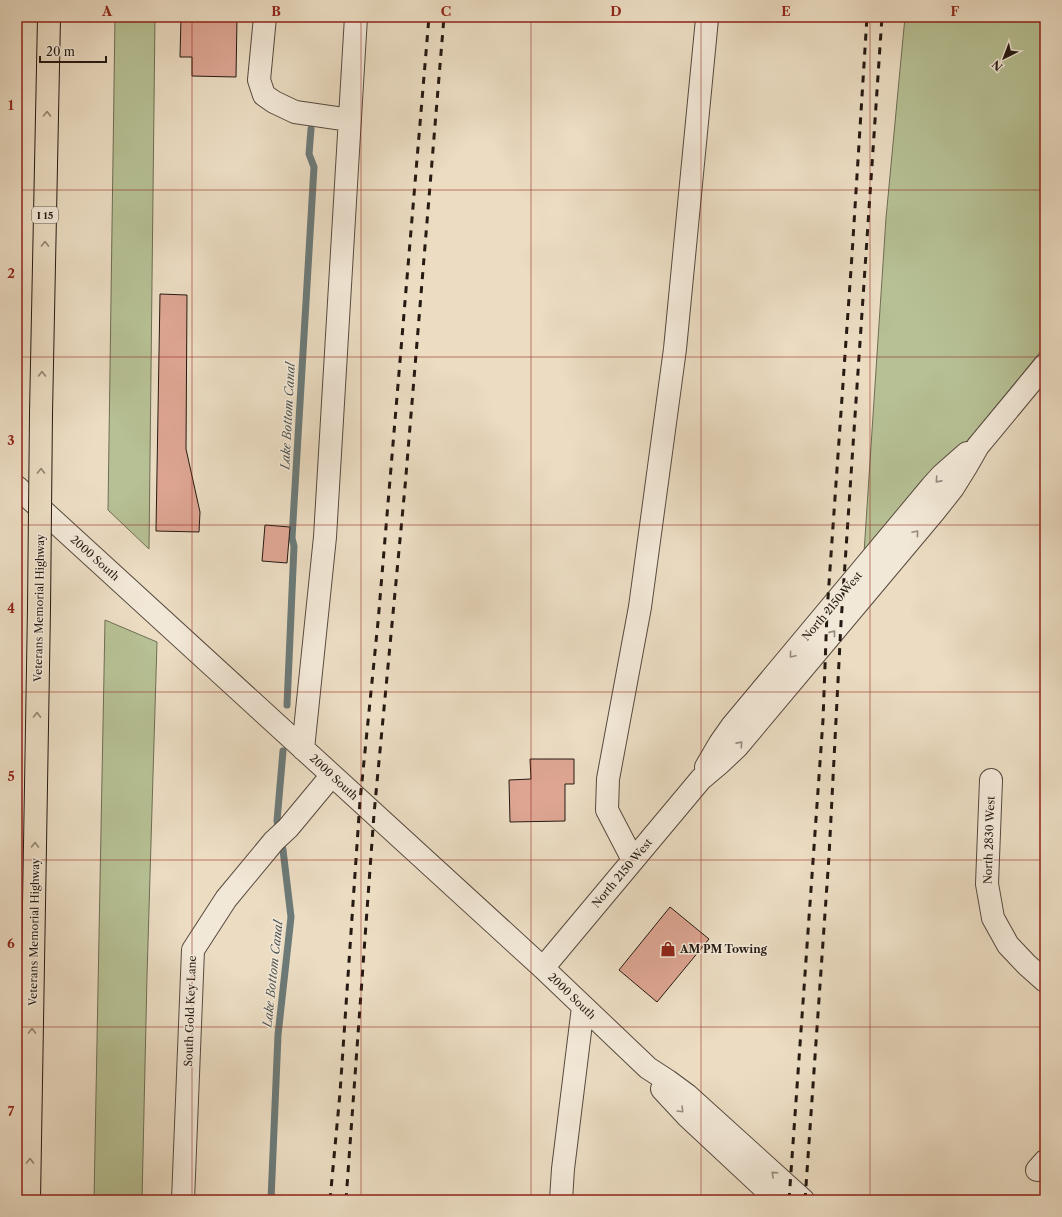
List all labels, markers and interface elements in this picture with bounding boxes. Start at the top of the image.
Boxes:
text: A [101,3,113,19]
text: B [271,3,281,19]
text: C [441,3,451,19]
text: D [610,3,622,19]
text: E [781,3,791,19]
text: F [951,3,960,19]
scale bar [40,38,106,64]
north arrow [984,38,1024,78]
text: 20 m [46,44,75,59]
text: N [989,57,1006,74]
text: 1 [8,97,14,113]
one-way arrow [43,111,52,117]
road number: I 15 [32,207,58,223]
one-way arrow [41,241,49,247]
text: 2 [7,265,15,281]
water label: Lake Bottom Canal [277,361,298,471]
one-way arrow [38,371,46,377]
text: 3 [7,432,15,448]
one-way arrow [36,468,45,474]
one-way arrow [935,475,942,482]
one-way arrow [911,531,918,538]
street label: 2000 South [68,532,122,584]
street label: Veterans Memorial Highway [31,533,47,683]
street label: North 2150 West [799,568,865,644]
text: 4 [7,600,15,616]
one-way arrow [828,631,835,638]
one-way arrow [789,650,796,657]
one-way arrow [33,712,41,718]
one-way arrow [735,741,742,748]
street label: 2000 South [307,751,361,803]
text: 5 [7,768,15,784]
street label: North 2830 West [980,796,998,884]
street label: North 2150 West [589,835,655,911]
one-way arrow [31,842,39,848]
street label: Veterans Memorial Highway [26,857,42,1007]
water label: Lake Bottom Canal [259,919,286,1029]
text: 6 [7,935,15,951]
shop icon: AM PM Towing [659,940,677,958]
place label: AM PM Towing [679,942,768,956]
street label: South Gold Key Lane [181,955,199,1067]
street label: 2000 South [545,970,599,1022]
one-way arrow [28,1028,36,1034]
text: 7 [8,1103,15,1119]
one-way arrow [676,1105,684,1113]
one-way arrow [26,1158,34,1164]
one-way arrow [771,1171,779,1178]

